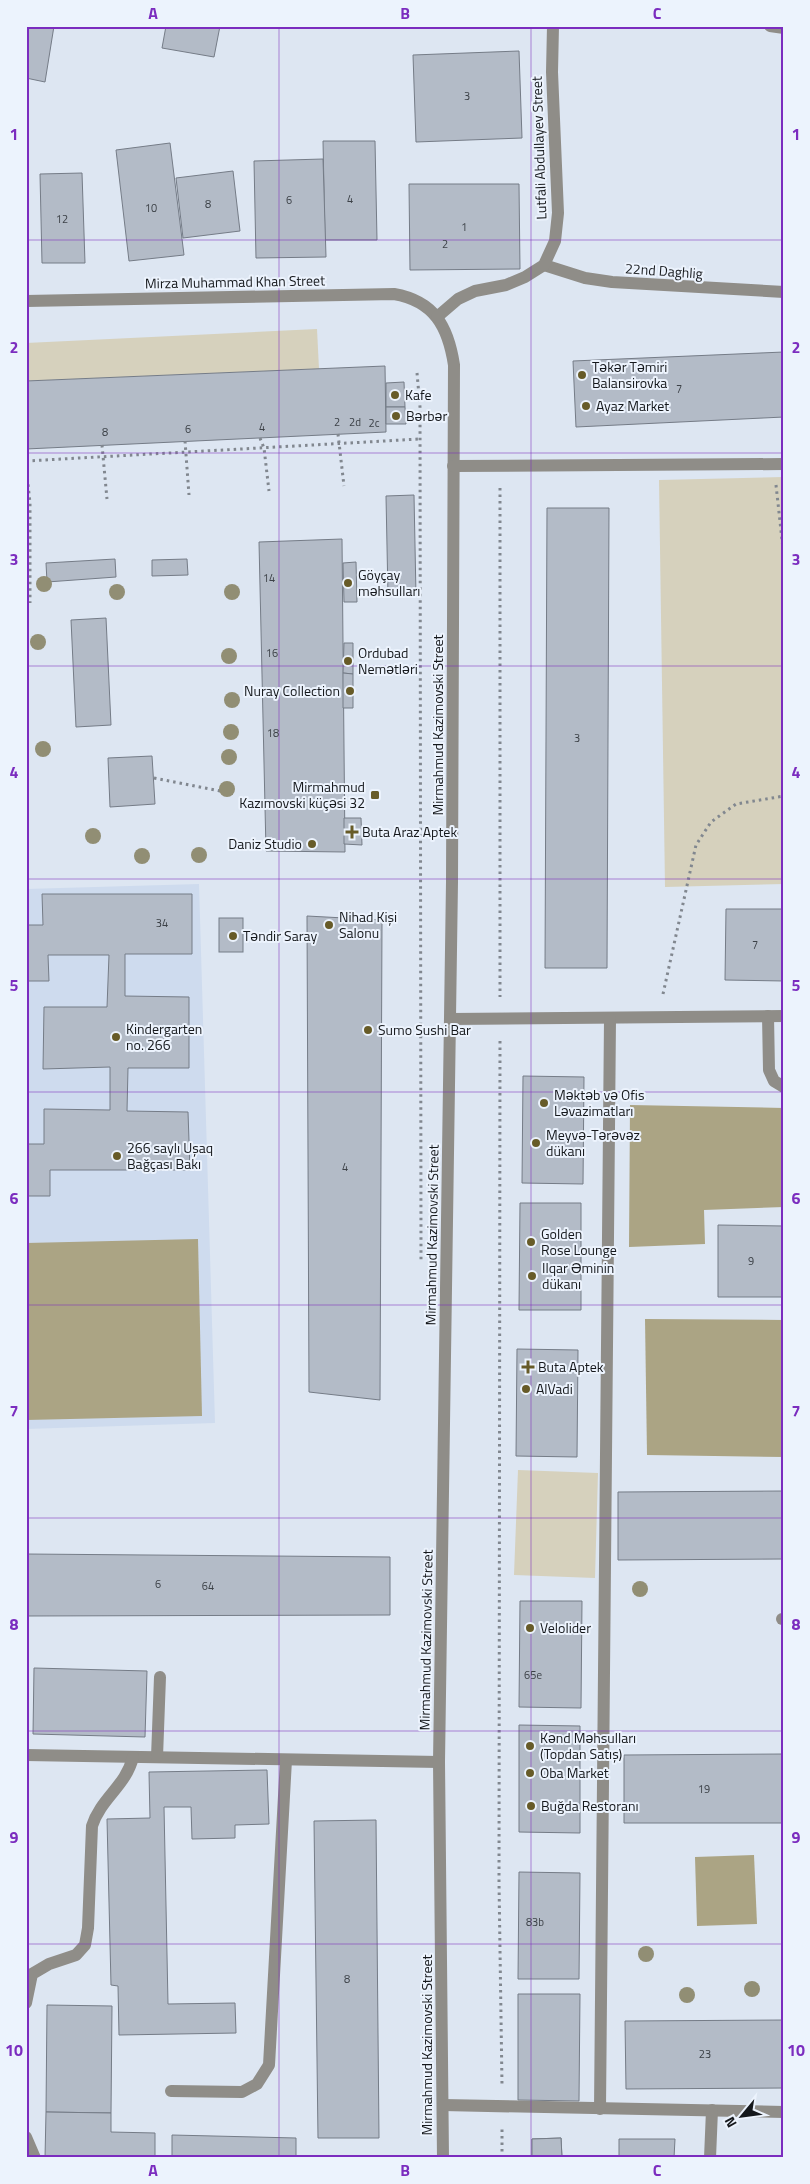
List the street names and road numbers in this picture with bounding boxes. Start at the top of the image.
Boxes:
street label: Lutfali Abdullayev Street [526,76,551,220]
street label: 22nd Daghlig [624,257,704,284]
street label: Mirza Muhammad Khan Street [145,269,325,294]
street label: Mirmahmud Kazimovski Street [427,634,448,816]
street label: Mirmahmud Kazimovski Street [419,1144,444,1326]
street label: Mirmahmud Kazimovski Street [413,1549,438,1731]
street label: Mirmahmud Kazimovski Street [416,1954,437,2136]

